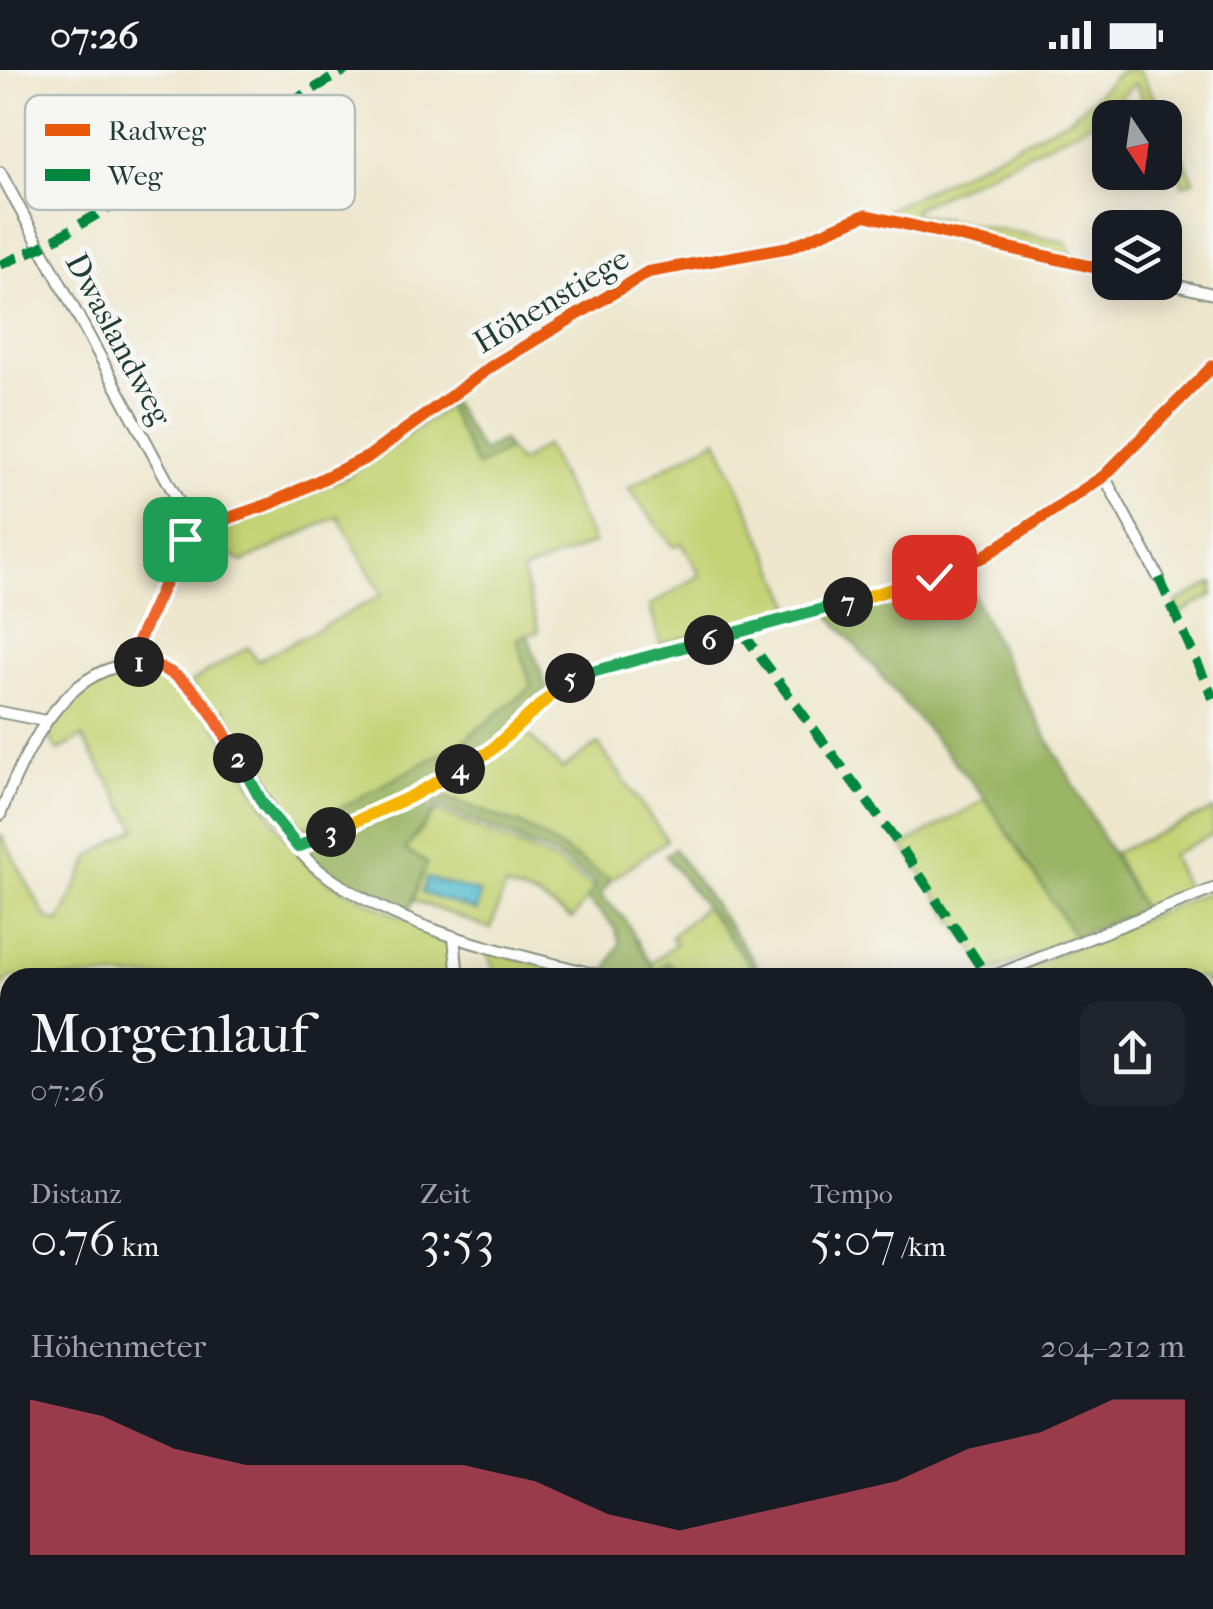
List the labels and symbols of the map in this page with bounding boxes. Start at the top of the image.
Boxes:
legend [25,95,355,210]
north arrow [1092,100,1182,190]
text: Radweg [108,114,207,147]
text: Weg [107,159,163,192]
street label: Höhenstiege [467,240,636,361]
street label: Dwaslandweg [58,247,180,433]
pin [143,497,228,582]
pin [892,535,977,620]
pin: 7 [823,577,873,627]
pin: 6 [684,615,734,665]
pin: 1 [114,637,164,687]
pin: 5 [545,653,595,703]
pin: 2 [213,733,263,783]
pin: 4 [435,744,485,794]
pin: 3 [306,807,356,857]

